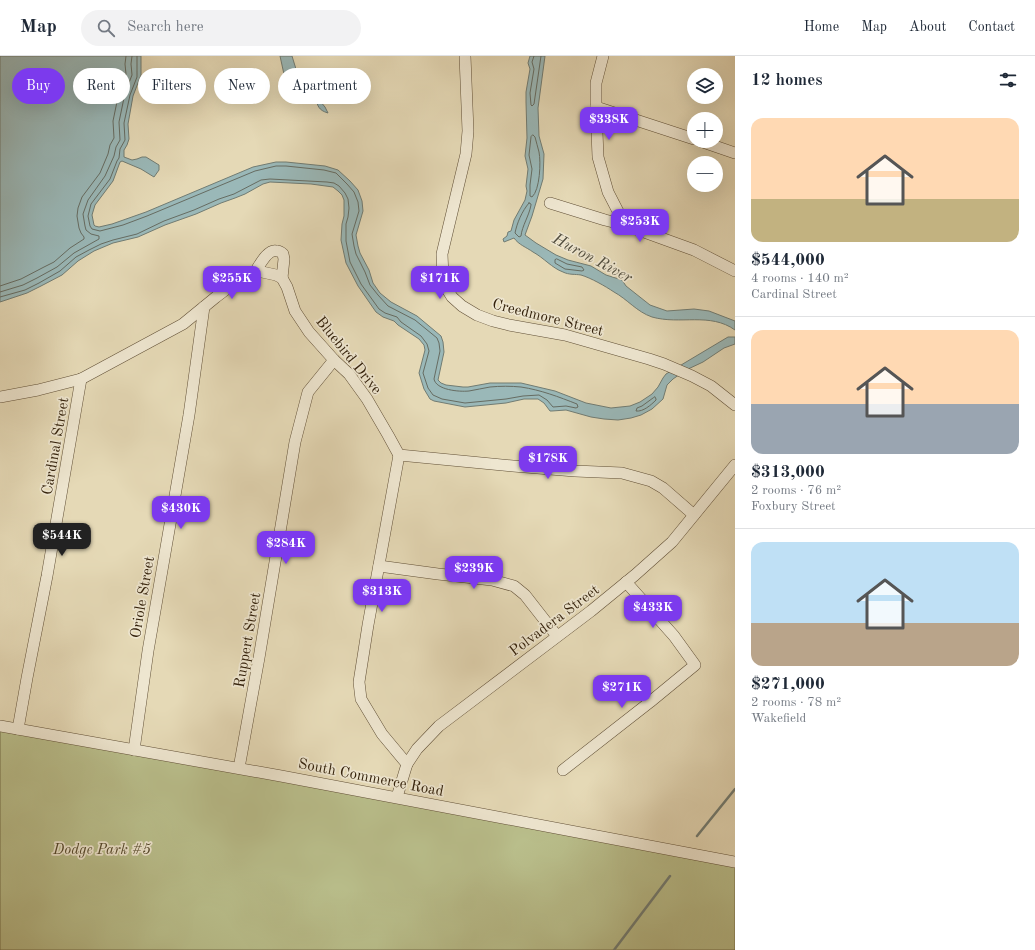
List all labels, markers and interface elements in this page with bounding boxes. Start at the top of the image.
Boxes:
search box [81,10,361,46]
icon: search [95,17,117,39]
text: Map [20,18,57,37]
text: Search here [127,20,204,35]
text: Home [804,20,839,34]
text: Map [861,20,887,34]
text: About [909,20,946,34]
text: Contact [968,20,1015,34]
chip: Buy [12,68,65,104]
chip: Rent [73,68,130,104]
chip: Filters [138,68,206,104]
chip: New [214,68,270,104]
chip: Apartment [278,68,371,104]
map controls [687,68,723,192]
button: layers [687,68,723,104]
icon: filters [997,69,1019,91]
text: 12 homes [751,72,823,89]
pin: $338K [581,107,637,141]
button: + [687,112,723,148]
text: $338K [589,113,629,126]
icon: home [849,144,921,216]
button: − [687,156,723,192]
pin: $253K [612,209,668,243]
text: $253K [620,215,660,228]
water label: Huron River [549,231,636,287]
text: $544,000 [751,252,825,269]
pin: $255K [204,266,260,300]
pin: $171K [412,266,468,300]
text: $255K [212,272,252,285]
text: $171K [420,272,460,285]
text: 4 rooms · 140 m² [751,272,849,285]
text: Cardinal Street [751,288,837,301]
street label: Creedmore Street [490,297,605,340]
street label: Bluebird Drive [312,314,384,398]
icon: home [849,356,921,428]
street label: Cardinal Street [40,396,72,496]
pin: $178K [520,446,576,480]
text: $178K [528,452,568,465]
text: $313,000 [751,464,825,481]
text: 2 rooms · 76 m² [751,484,841,497]
pin: $430K [153,496,209,530]
text: Foxbury Street [751,500,836,513]
text: $430K [161,502,201,515]
pin: $544K [34,523,90,557]
text: $544K [42,529,82,542]
pin: $284K [258,531,314,565]
text: $284K [266,537,306,550]
street label: Oriole Street [129,555,158,639]
pin: $239K [446,556,502,590]
text: $239K [454,562,494,575]
icon: home [849,568,921,640]
pin: $313K [354,579,410,613]
street label: Polvadera Street [507,583,603,660]
text: $313K [362,585,402,598]
street label: Ruppert Street [233,591,264,689]
pin: $433K [625,595,681,629]
text: $433K [633,601,673,614]
pin: $271K [594,675,650,709]
text: $271,000 [751,676,825,693]
text: $271K [602,681,642,694]
text: 2 rooms · 78 m² [751,696,841,709]
text: Wakefield [751,712,806,725]
street label: South Commerce Road [297,757,445,800]
park label: Dodge Park #5 [52,842,151,858]

